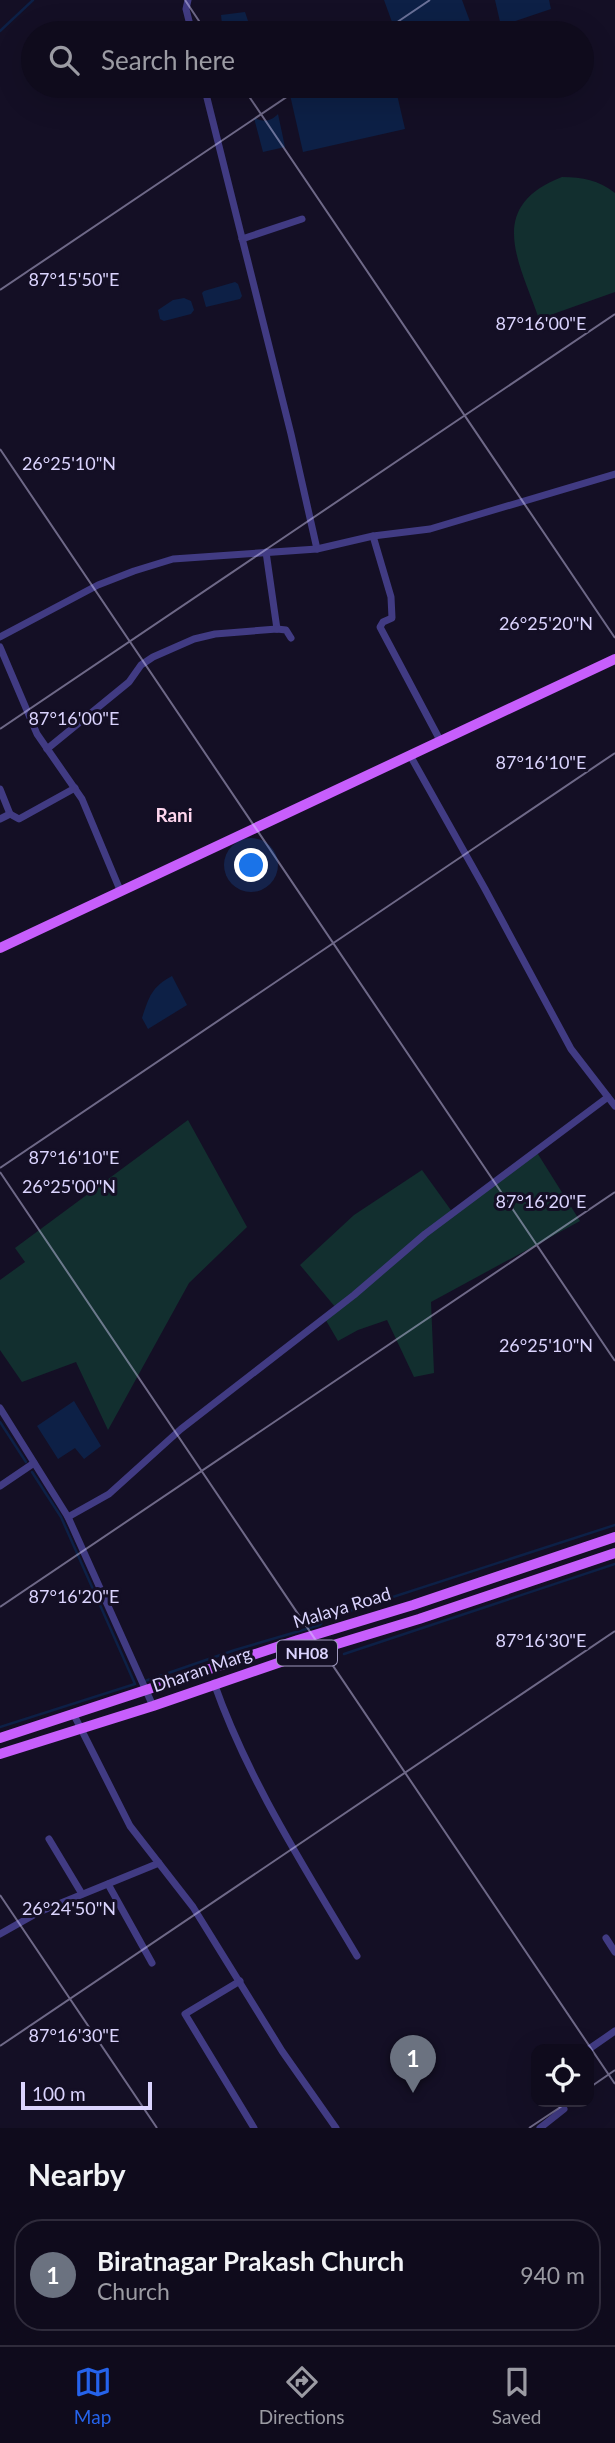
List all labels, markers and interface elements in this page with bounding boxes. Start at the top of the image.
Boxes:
search box [21,21,594,98]
icon: search [45,41,83,79]
text: Search here [101,44,235,76]
text: 87°15'50"E [29,268,119,290]
text: 87°16'00"E [496,312,586,334]
text: 26°25'10"N [22,452,116,474]
text: 26°25'20"N [499,612,593,634]
text: 87°16'00"E [29,707,119,729]
text: 87°16'10"E [496,751,586,773]
district label: Rani [155,803,193,826]
your location [234,848,268,882]
text: 87°16'10"E [29,1146,119,1168]
text: 26°25'00"N [22,1175,116,1197]
text: 87°16'20"E [496,1190,586,1212]
text: 26°25'10"N [499,1334,593,1356]
street label: Malaya Road [290,1582,393,1632]
text: 87°16'20"E [29,1585,119,1607]
text: 87°16'30"E [496,1629,586,1651]
road number: NH08 [277,1640,337,1666]
street label: Dharan Marg [149,1642,254,1696]
text: 26°24'50"N [22,1897,116,1919]
text: 87°16'30"E [29,2024,119,2046]
pin: 1 [390,2035,436,2093]
map controls [531,2044,594,2107]
button: locate [531,2044,594,2107]
scale bar [21,2079,152,2111]
text: 100 m [32,2082,86,2105]
text: Nearby [28,2156,126,2192]
text: Biratnagar Prakash Church [97,2245,404,2277]
text: 1 [46,2261,60,2289]
text: 940 m [520,2261,585,2289]
text: Church [97,2277,170,2305]
tab: Map [74,2363,112,2428]
tab: Directions [259,2363,345,2428]
tab: Saved [492,2363,541,2428]

